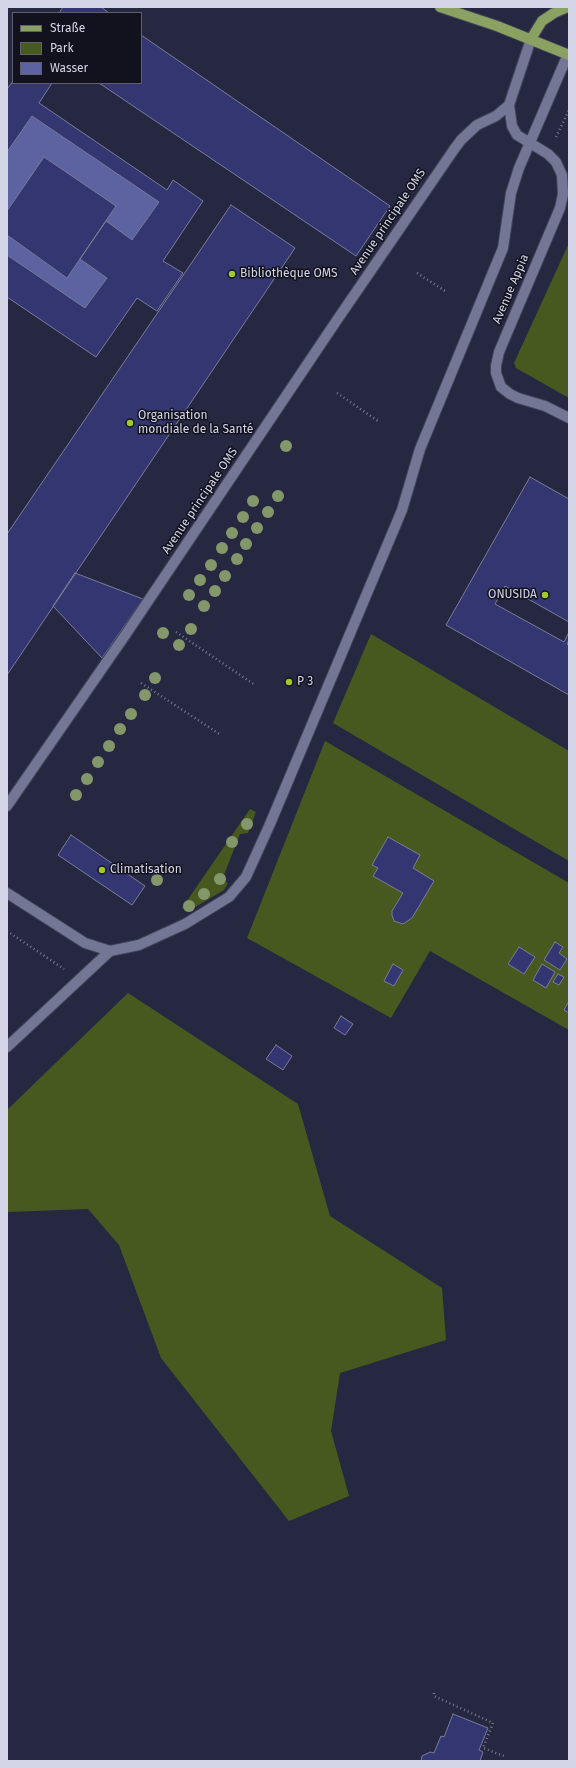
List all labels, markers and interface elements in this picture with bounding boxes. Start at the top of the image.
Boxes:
legend [12,12,142,84]
text: Straße [50,21,85,35]
text: Park [50,41,74,55]
text: Wasser [50,61,88,75]
street label: Avenue principale OMS [347,166,429,278]
street label: Avenue Appia [490,252,532,326]
place label: Bibliothèque OMS [240,267,337,281]
marker: Bibliothèque OMS [227,269,237,279]
place label: Organisation mondiale de la Santé [138,409,253,437]
marker: Organisation mondiale de la Santé [125,418,135,428]
street label: Avenue principale OMS [159,445,241,557]
place label: ONUSIDA [488,588,537,602]
marker: ONUSIDA [540,590,550,600]
place label: P 3 [297,675,313,689]
marker: P 3 [284,677,294,687]
place label: Climatisation [110,863,182,877]
marker: Climatisation [97,865,107,875]

